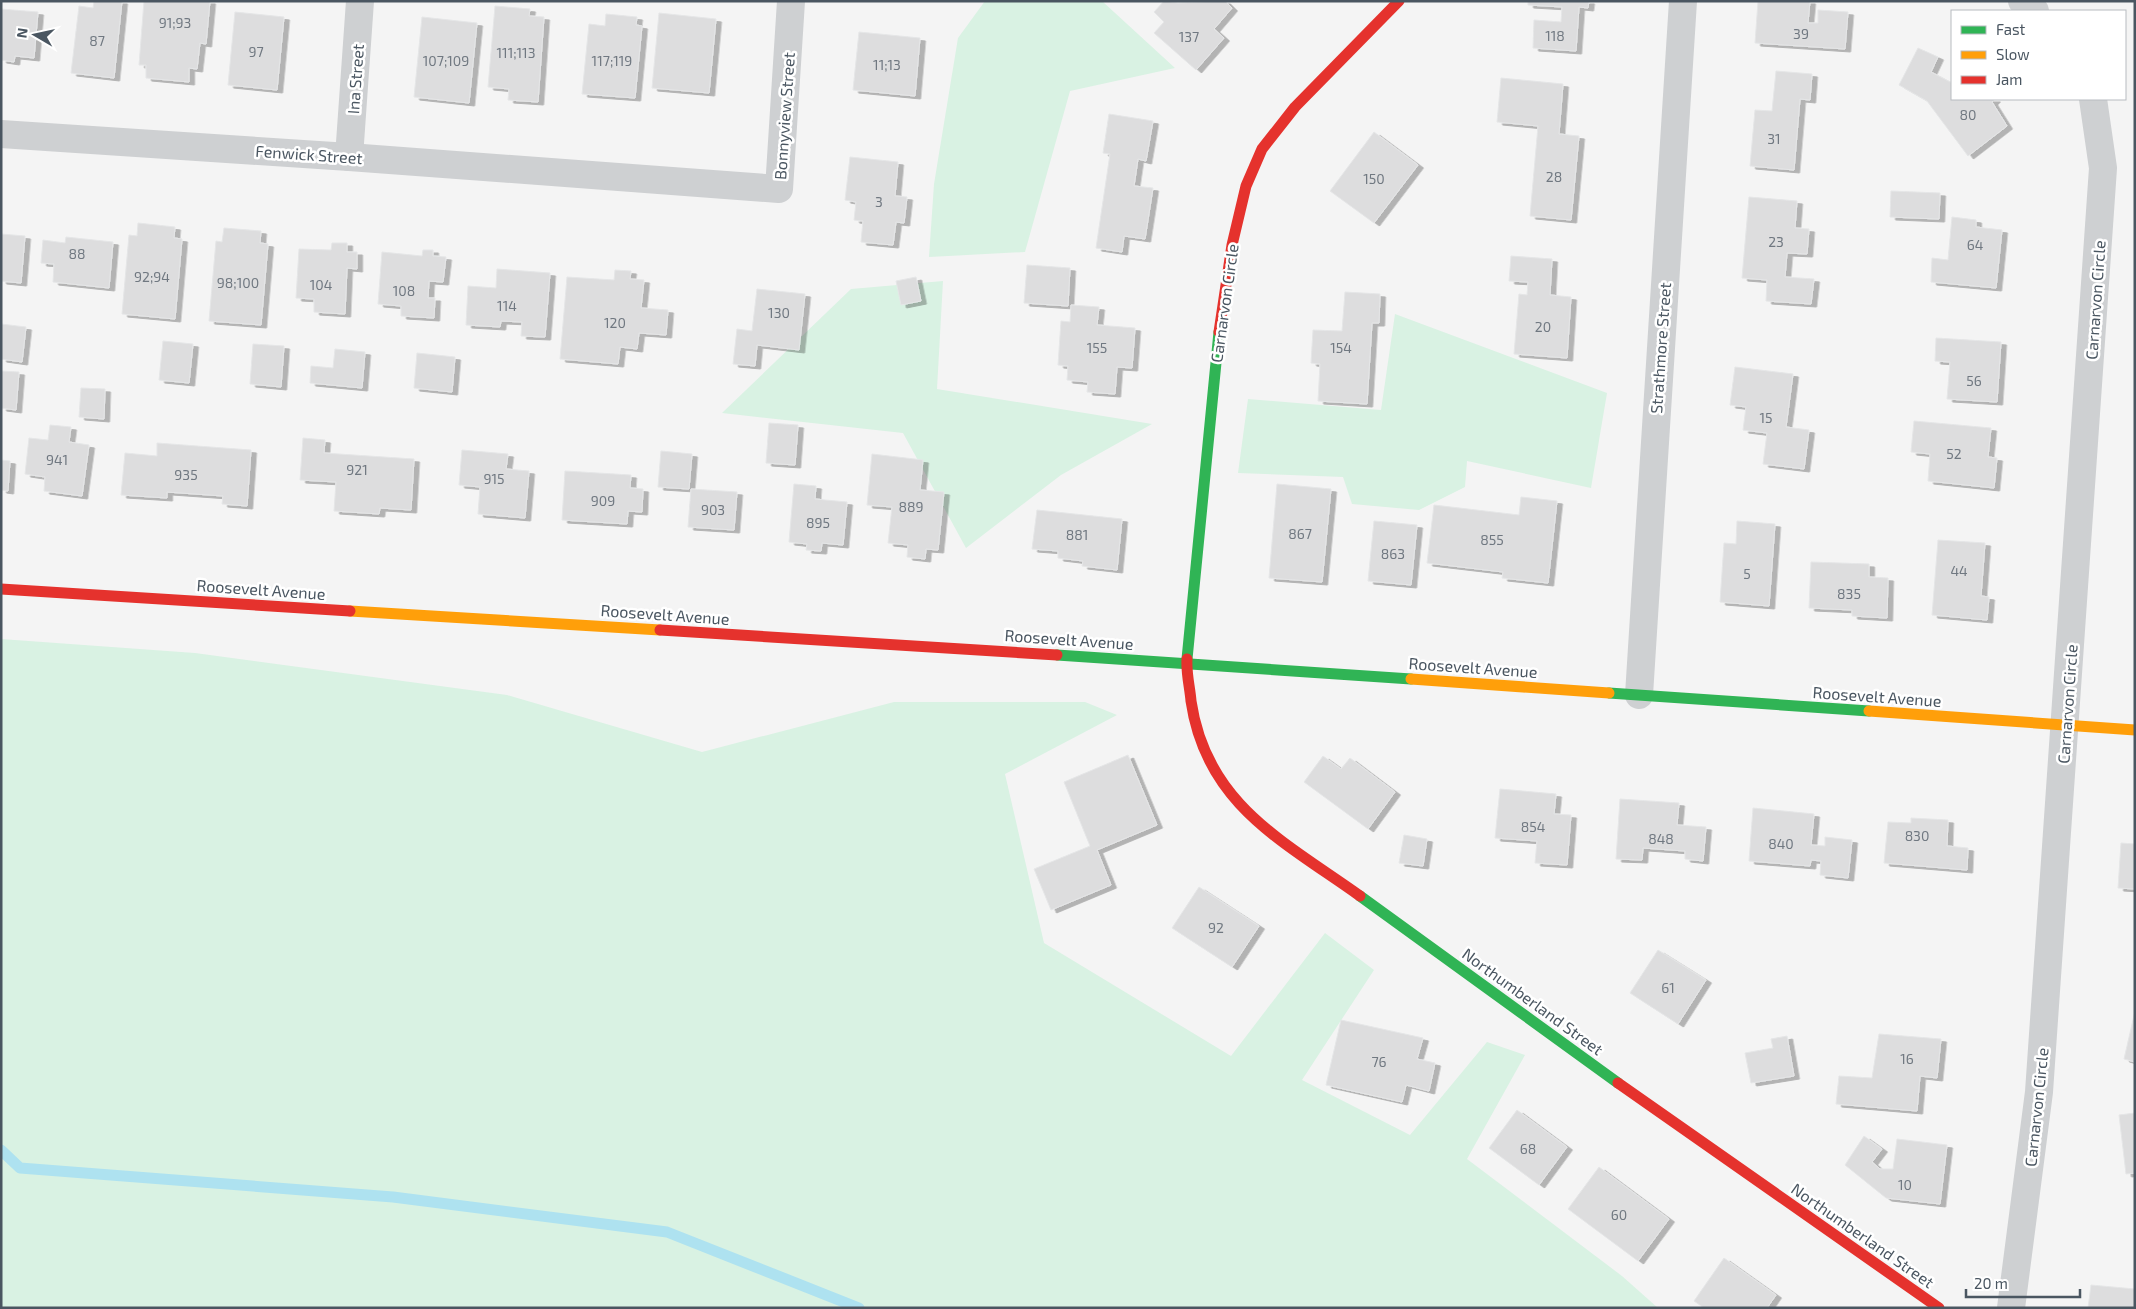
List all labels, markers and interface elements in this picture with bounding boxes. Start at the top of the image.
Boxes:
north arrow [10,10,60,60]
legend [1951,10,2126,100]
house number: 91;93 [159,14,191,31]
text: Fast [1996,20,2026,38]
house number: 39 [1793,25,1809,42]
text: N [12,27,31,39]
house number: 118 [1545,27,1565,44]
house number: 137 [1179,28,1199,45]
house number: 87 [89,32,105,49]
house number: 97 [248,43,264,60]
street label: Ina Street [343,43,367,115]
house number: 111;113 [497,44,535,61]
text: Slow [1996,45,2030,63]
street label: Bonnyview Street [770,51,798,181]
house number: 107;109 [423,52,469,69]
house number: 117;119 [592,52,632,69]
house number: 11;13 [873,56,901,73]
text: Jam [1996,70,2022,88]
house number: 80 [1960,106,1976,123]
house number: 31 [1767,130,1781,147]
street label: Fenwick Street [255,141,363,167]
house number: 28 [1546,168,1562,185]
house number: 150 [1363,170,1385,187]
house number: 3 [875,193,883,210]
house number: 23 [1768,233,1784,250]
house number: 64 [1967,236,1983,253]
street label: Carnarvon Circle [2081,240,2109,360]
street label: Carnarvon Circle [1206,242,1242,364]
house number: 88 [69,245,86,262]
house number: 92;94 [134,268,170,285]
house number: 98;100 [217,274,259,291]
house number: 104 [310,276,332,293]
house number: 108 [393,282,415,299]
street label: Strathmore Street [1646,282,1674,414]
house number: 114 [497,297,517,314]
house number: 130 [768,304,790,321]
house number: 120 [604,314,626,331]
house number: 20 [1535,318,1551,335]
house number: 155 [1087,339,1107,356]
house number: 154 [1330,339,1352,356]
house number: 56 [1966,372,1982,389]
house number: 15 [1759,409,1773,426]
house number: 52 [1946,445,1962,462]
house number: 941 [46,451,68,468]
house number: 921 [346,461,368,478]
house number: 935 [174,466,198,483]
house number: 915 [483,470,505,487]
house number: 909 [591,492,615,509]
house number: 889 [898,498,924,515]
house number: 903 [701,501,725,518]
house number: 895 [806,514,830,531]
house number: 867 [1288,525,1312,542]
house number: 881 [1066,526,1088,543]
house number: 855 [1480,531,1504,548]
house number: 863 [1381,545,1405,562]
house number: 44 [1950,562,1968,579]
house number: 5 [1743,565,1751,582]
street label: Roosevelt Avenue [196,575,326,603]
house number: 835 [1837,585,1861,602]
street label: Roosevelt Avenue [600,600,730,628]
street label: Roosevelt Avenue [1004,625,1134,653]
street label: Carnarvon Circle [2053,644,2081,764]
street label: Roosevelt Avenue [1408,653,1538,681]
street label: Roosevelt Avenue [1812,682,1942,710]
house number: 854 [1521,818,1545,835]
house number: 830 [1905,827,1929,844]
house number: 848 [1648,830,1674,847]
house number: 840 [1768,835,1794,852]
house number: 92 [1208,919,1224,936]
street label: Northumberland Street [1459,944,1607,1058]
house number: 61 [1661,979,1675,996]
street label: Carnarvon Circle [2020,1047,2052,1167]
house number: 16 [1900,1050,1914,1067]
house number: 76 [1371,1053,1387,1070]
house number: 68 [1520,1140,1536,1157]
house number: 10 [1898,1176,1912,1193]
street label: Northumberland Street [1788,1179,1938,1291]
house number: 60 [1611,1206,1627,1223]
scale bar [1966,1266,2080,1298]
text: 20 m [1974,1274,2008,1292]

